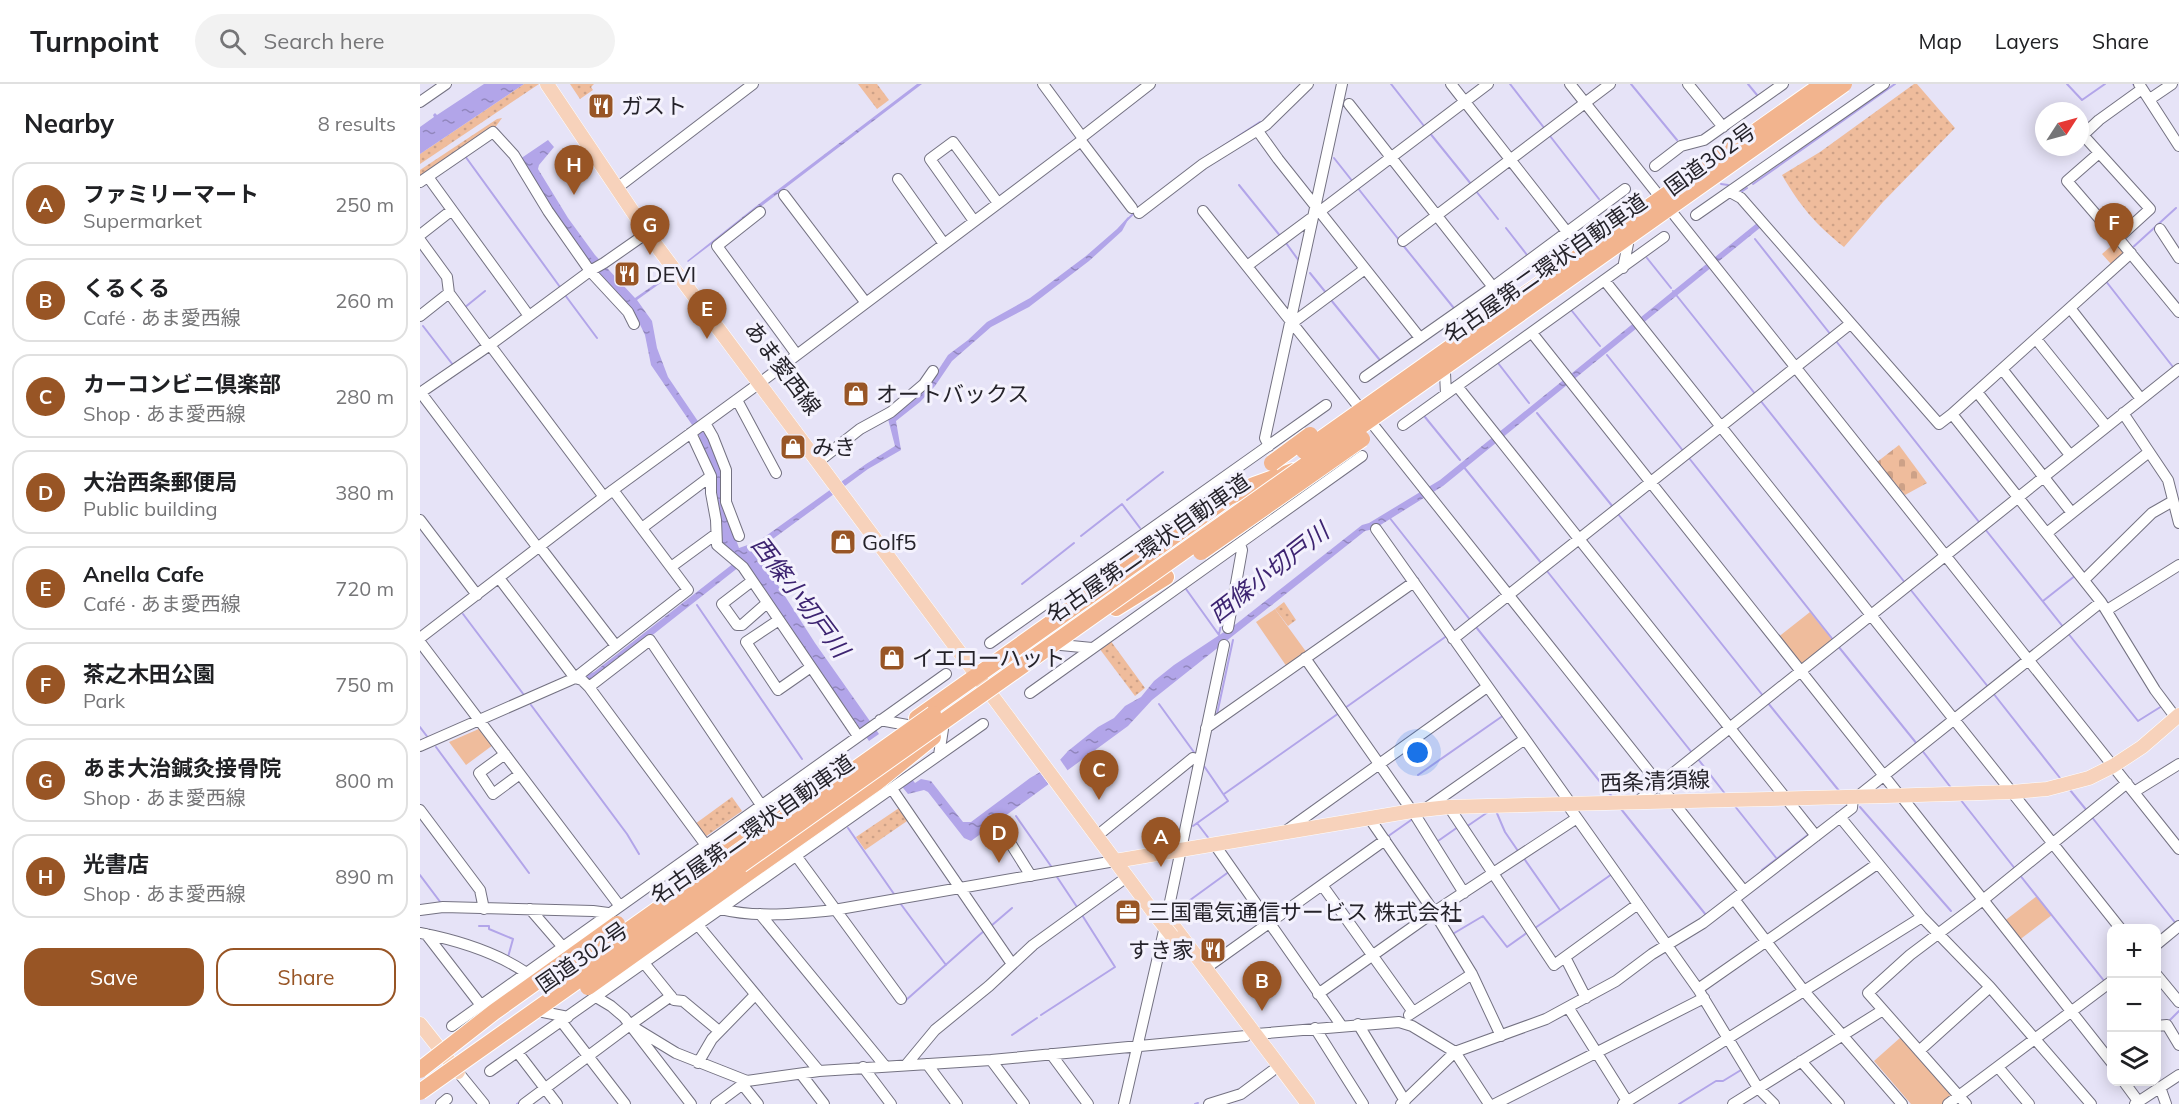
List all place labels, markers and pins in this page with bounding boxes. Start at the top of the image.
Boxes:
restaurant icon: ガスト [586,91,616,121]
place label: ガスト [621,92,687,120]
pin: H [554,146,594,195]
pin: F [2094,204,2134,253]
pin: G [630,206,670,255]
restaurant icon: DEVI [612,259,642,289]
place label: DEVI [646,260,696,288]
pin: E [688,290,726,339]
shop icon: オートバックス [841,379,871,409]
place label: オートバックス [876,380,1029,408]
shop icon: みき [778,432,808,462]
place label: みき [812,433,856,461]
shop icon: Golf5 [828,527,858,557]
place label: Golf5 [862,528,917,556]
shop icon: イエローハット [877,643,907,673]
place label: イエローハット [912,644,1065,672]
pin: C [1080,750,1118,800]
pin: D [980,814,1018,863]
pin: A [1142,818,1180,867]
office icon: 三国電気通信サービス 株式会社 [1113,897,1143,927]
place label: 三国電気通信サービス 株式会社 [1148,898,1462,926]
restaurant icon: すき家 [1198,935,1228,965]
place label: すき家 [1128,936,1194,964]
pin: B [1242,962,1282,1011]

